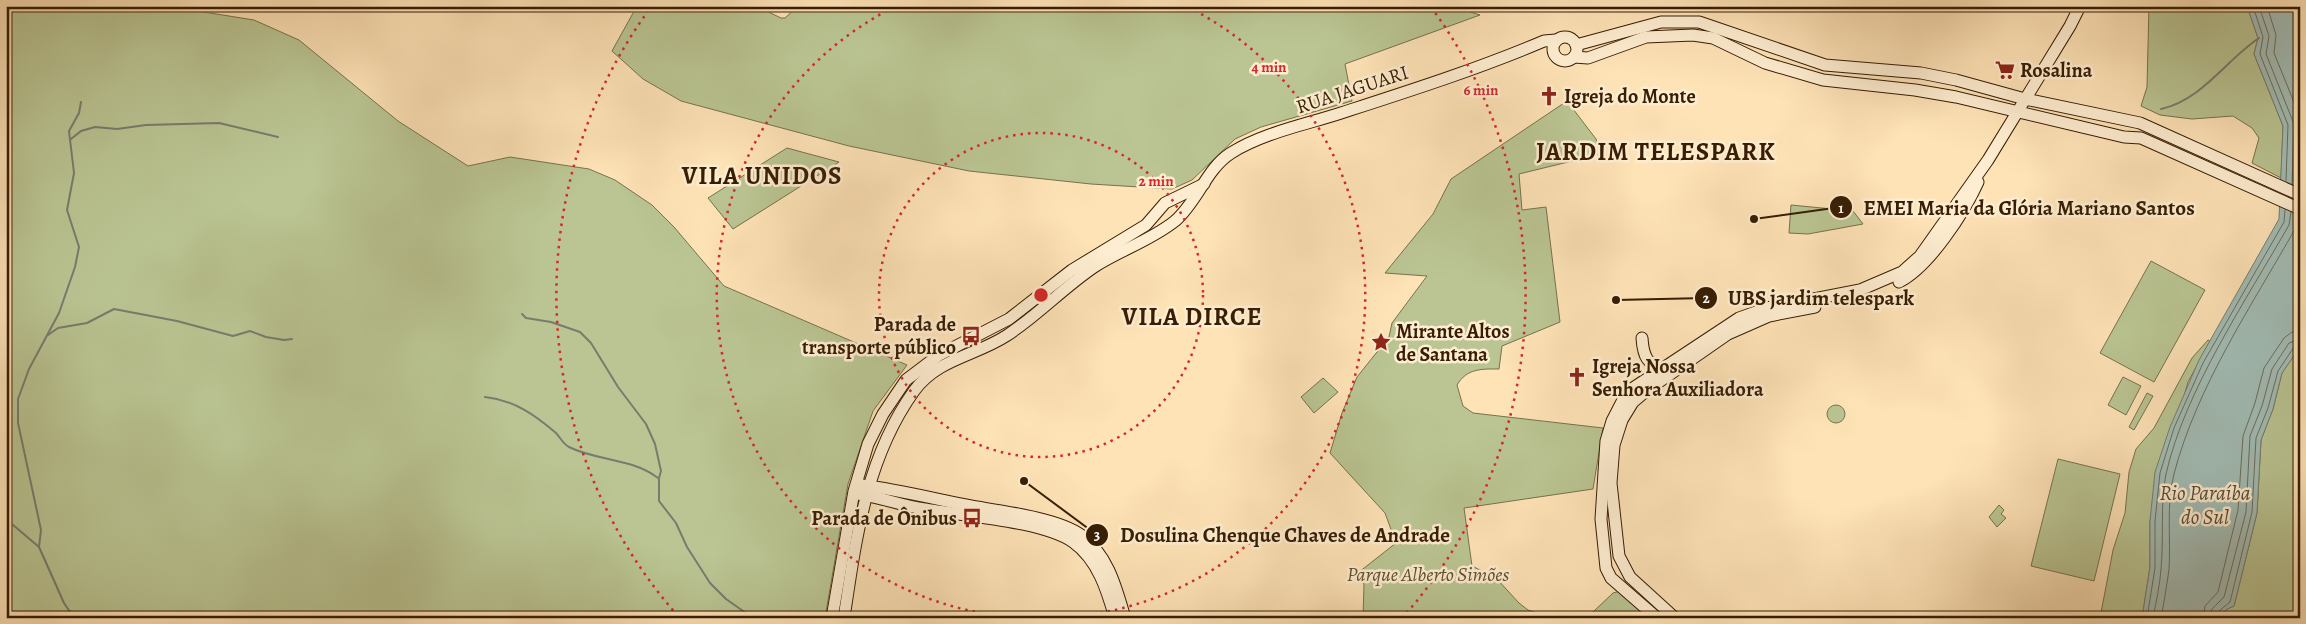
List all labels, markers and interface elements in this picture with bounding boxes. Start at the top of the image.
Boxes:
text: 4 min [1251,57,1287,77]
place label: Rosalina [2020,57,2093,84]
street label: RUA JAGUARI [1293,59,1412,120]
supermarket icon: Rosalina [1994,59,2016,81]
text: 6 min [1464,80,1499,100]
place label: Igreja do Monte [1564,83,1696,110]
church icon: Igreja do Monte [1538,85,1560,107]
district label: JARDIM TELESPARK [1536,135,1776,169]
district label: VILA UNIDOS [681,159,842,193]
text: 2 min [1138,171,1174,191]
callout: EMEI Maria da Glória Mariano Santos [1829,189,2205,225]
text: EMEI Maria da Glória Mariano Santos [1863,194,2195,222]
text: 1 [1838,198,1844,218]
callout: UBS jardim telespark [1693,280,1924,316]
text: UBS jardim telespark [1728,284,1914,312]
centre of rings [1032,286,1050,304]
text: 2 [1702,288,1710,308]
district label: VILA DIRCE [1121,300,1262,334]
place label: Parada de transporte público [802,311,956,361]
place label: Mirante Altos de Santana [1396,318,1510,368]
bus stop icon: Parada de transporte público [960,325,982,347]
place icon: Mirante Altos de Santana [1370,331,1392,353]
place label: Igreja Nossa Senhora Auxiliadora [1592,353,1764,403]
church icon: Igreja Nossa Senhora Auxiliadora [1566,366,1588,388]
water label: Rio Paraíba do Sul [2160,479,2251,531]
place label: Parada de Ônibus [811,505,957,532]
bus stop icon: Parada de Ônibus [961,507,983,529]
callout: Dosulina Chenque Chaves de Andrade [1085,517,1460,553]
text: Dosulina Chenque Chaves de Andrade [1120,521,1450,549]
text: 3 [1094,525,1100,545]
park label: Parque Alberto Simões [1347,561,1510,588]

